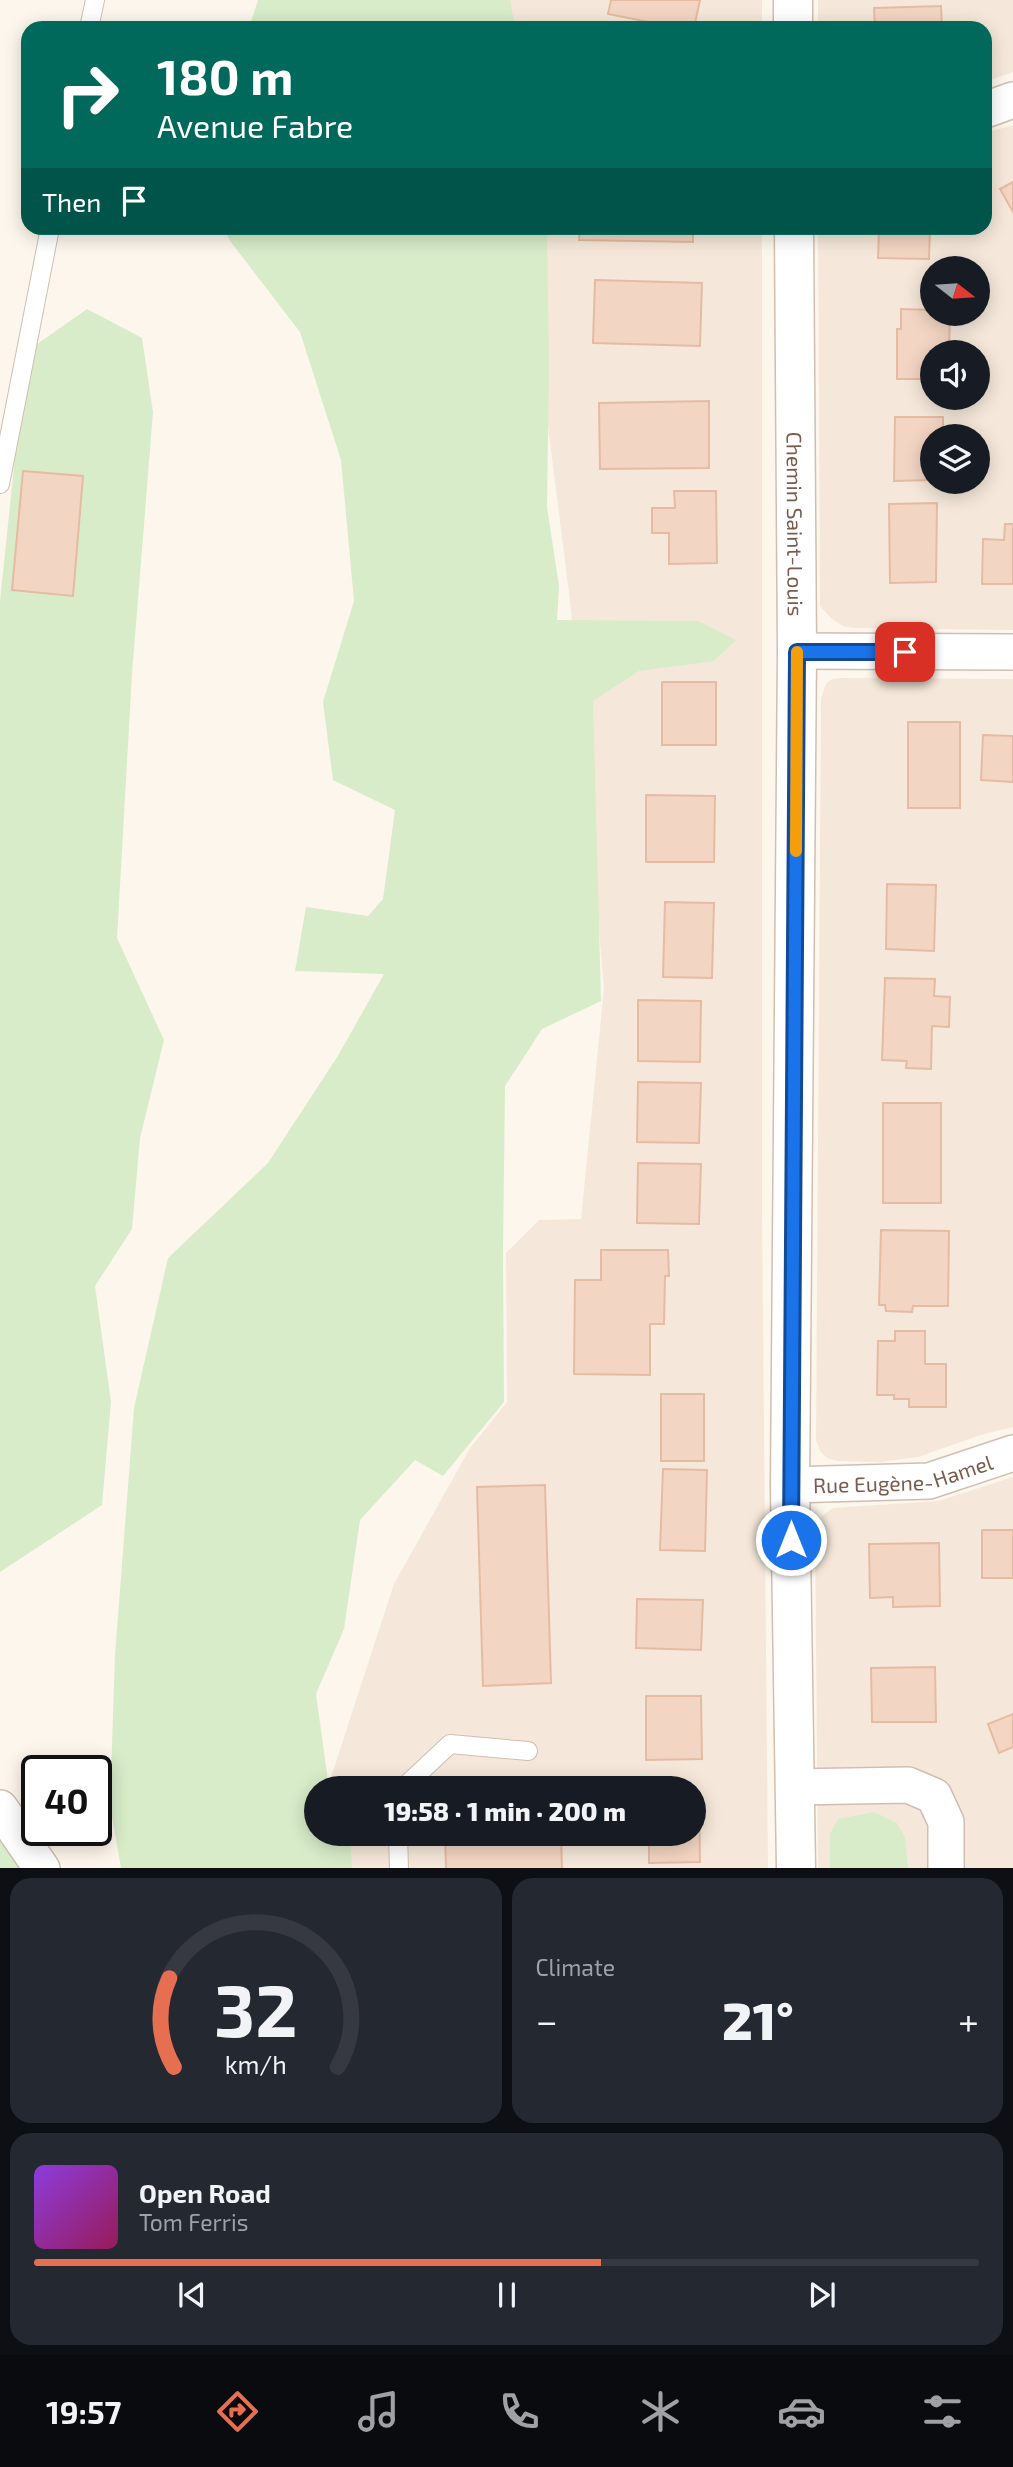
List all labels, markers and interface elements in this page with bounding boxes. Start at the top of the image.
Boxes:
text: 180 m [157,46,293,105]
icon: right [42,49,133,140]
text: Avenue Fabre [157,106,353,144]
icon: arrive [115,182,153,220]
text: Then [42,186,101,217]
north arrow [920,256,990,326]
map controls [920,256,990,494]
button: sound [920,340,990,410]
button: layers [920,424,990,494]
street label: Chemin Saint-Louis [783,432,809,616]
pin [875,622,935,682]
icon: arrive [886,633,924,671]
street label: Rue Eugène-Hamel [813,1448,996,1497]
position arrow [754,1503,828,1577]
speed limit sign: 40 [21,1755,112,1846]
text: 19:58 · 1 min · 200 m [384,1795,626,1826]
text: Climate [536,1953,615,1981]
text: 32 [214,1964,298,2052]
text: 21° [722,1988,794,2050]
text: − [536,1997,558,2043]
text: + [958,1997,979,2043]
text: km/h [225,2048,287,2078]
text: Open Road [139,2177,271,2208]
text: Tom Ferris [139,2208,248,2236]
icon: previous [173,2276,211,2314]
icon: pause [488,2276,526,2314]
icon: next [803,2276,841,2314]
icon: directions [213,2387,262,2436]
icon: music [354,2387,403,2436]
icon: phone [495,2387,544,2436]
icon: climate [636,2387,685,2436]
icon: car [777,2387,826,2436]
icon: filters [918,2387,967,2436]
text: 19:57 [46,2392,121,2430]

